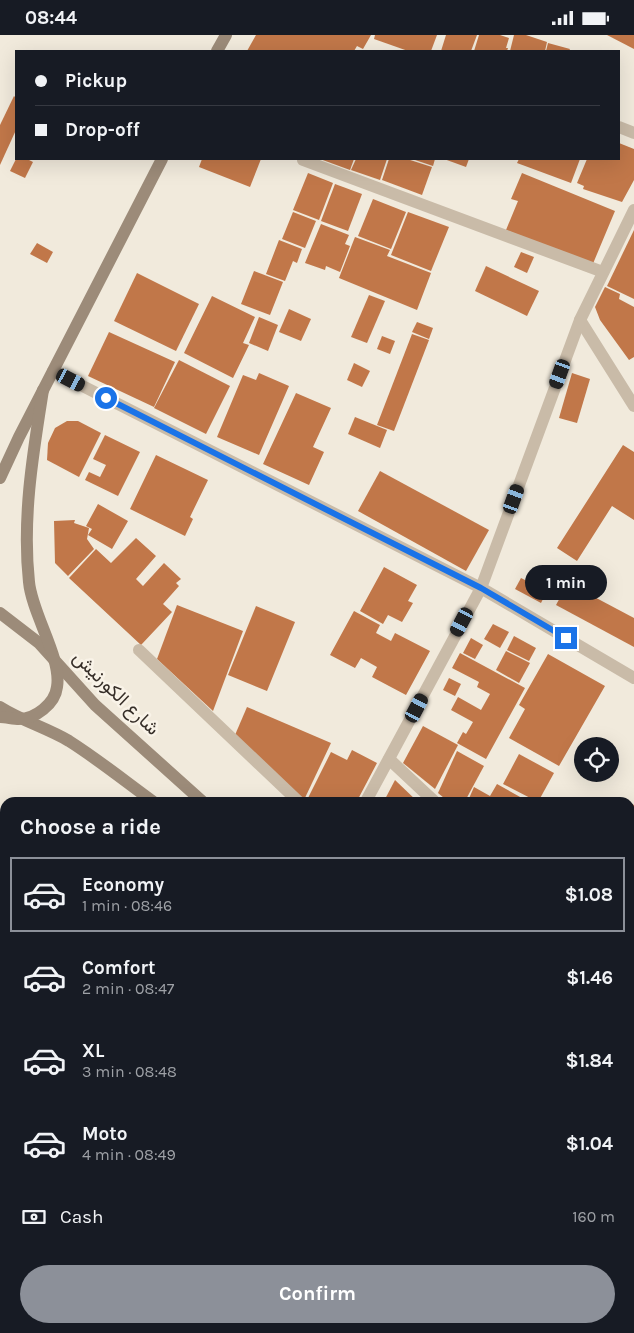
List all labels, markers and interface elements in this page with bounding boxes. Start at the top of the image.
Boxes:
text: 08:44 [25,7,77,29]
text: Pickup [65,70,127,92]
text: Drop-off [65,119,140,141]
car [547,357,572,391]
car [54,367,87,393]
route start [95,387,117,409]
car [501,482,526,516]
callout: 1 min [525,565,607,601]
text: 1 min [546,573,586,592]
car [448,605,475,639]
route end [555,627,577,649]
street label: شارع الكورنيش [67,646,164,740]
car [403,691,430,725]
map controls [574,737,619,782]
button: locate [574,737,619,782]
text: Choose a ride [20,814,161,840]
icon: car [22,872,67,917]
text: Economy [82,874,164,896]
text: $1.08 [565,884,613,906]
text: 1 min · 08:46 [82,896,172,915]
icon: car [22,955,67,1000]
text: Comfort [82,957,156,979]
text: $1.46 [566,967,613,989]
text: 2 min · 08:47 [82,979,174,998]
icon: car [22,1038,67,1083]
text: XL [82,1040,104,1062]
text: $1.84 [565,1050,613,1072]
text: 3 min · 08:48 [82,1062,177,1081]
icon: car [22,1121,67,1166]
text: Moto [82,1123,128,1145]
text: $1.04 [566,1133,613,1155]
text: 4 min · 08:49 [82,1145,176,1164]
icon: cash [20,1203,48,1231]
text: Cash [60,1206,104,1228]
text: 160 m [572,1207,615,1226]
button: Confirm [20,1265,615,1323]

